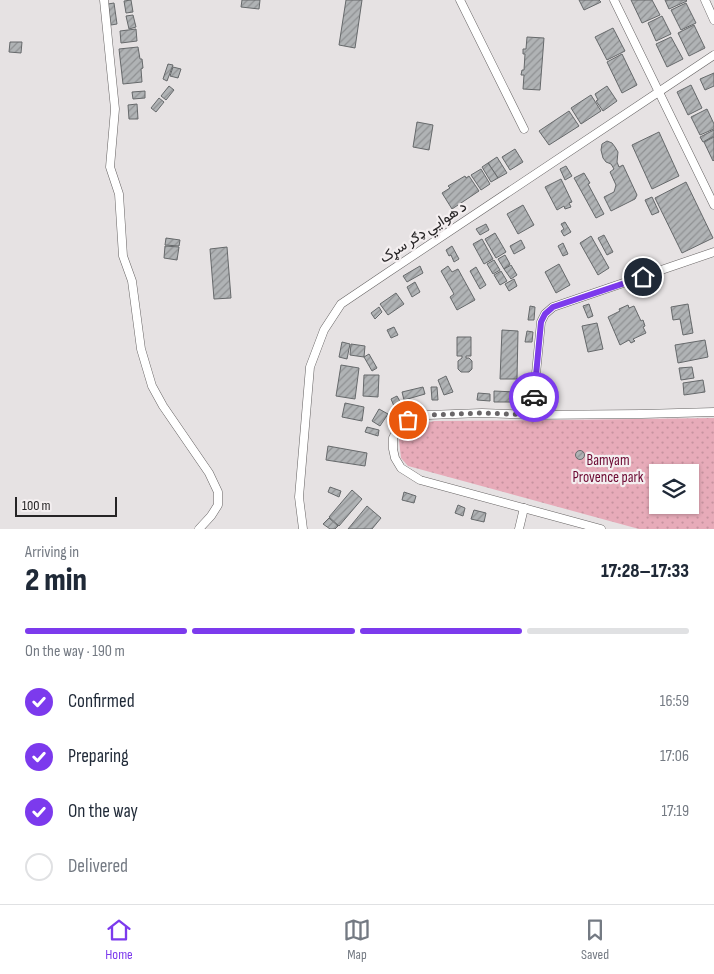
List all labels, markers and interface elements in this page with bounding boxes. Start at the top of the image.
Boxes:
street label: د هوايي ډګر سړک [376,197,472,270]
pin [622,256,664,298]
icon: home [629,263,657,291]
courier [509,372,559,422]
icon: car [520,383,548,411]
pin [387,399,429,441]
icon: bag [394,406,422,434]
park label: Bamyam Provence park [573,451,644,487]
map controls [649,464,699,514]
button: layers [649,464,699,514]
scale bar [15,494,118,517]
text: 100 m [22,497,51,514]
text: Arriving in [25,543,79,562]
text: 17:28–17:33 [601,560,689,583]
text: 2 min [25,561,87,600]
text: On the way · 190 m [25,642,125,661]
icon: check [25,688,53,716]
text: Confirmed [68,690,135,713]
text: 16:59 [660,692,689,711]
icon: check [25,743,53,771]
text: Preparing [68,745,129,768]
text: 17:06 [660,747,689,766]
icon: check [25,798,53,826]
text: On the way [68,800,138,823]
text: 17:19 [661,802,689,821]
text: Delivered [68,855,128,878]
tab: Home [105,916,133,963]
tab: Map [343,916,371,963]
tab: Saved [581,916,609,963]

